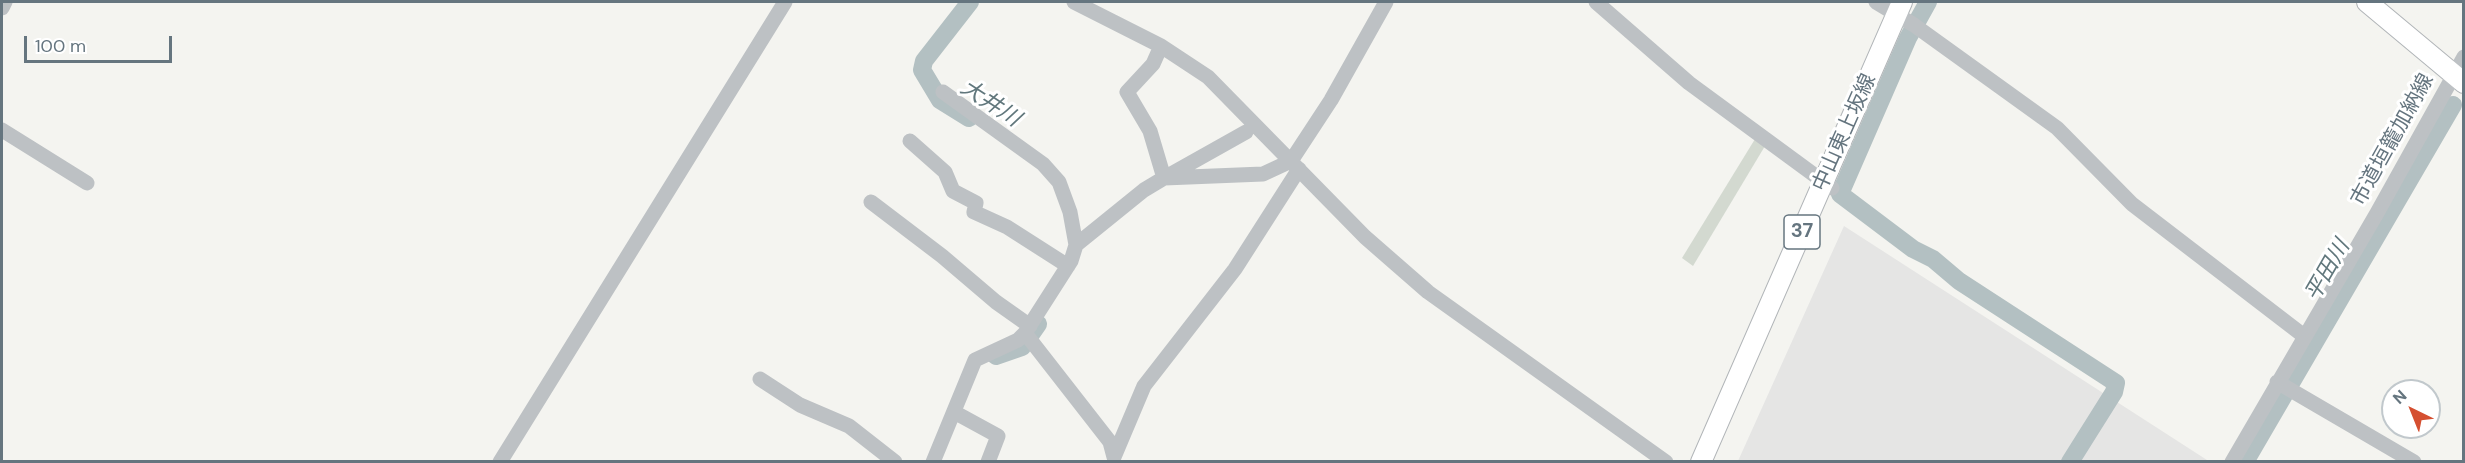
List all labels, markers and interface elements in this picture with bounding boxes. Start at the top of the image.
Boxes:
scale bar [27,24,176,62]
text: 100 m [35,34,86,58]
street label: 中山東上坂線 [1808,70,1882,196]
street label: 市道垣籠加納線 [2346,70,2440,210]
water label: 大井川 [955,75,1025,133]
road number: 37 [1784,215,1820,249]
water label: 平田川 [2300,236,2356,306]
north arrow [2381,379,2441,439]
text: N [2388,385,2411,409]

